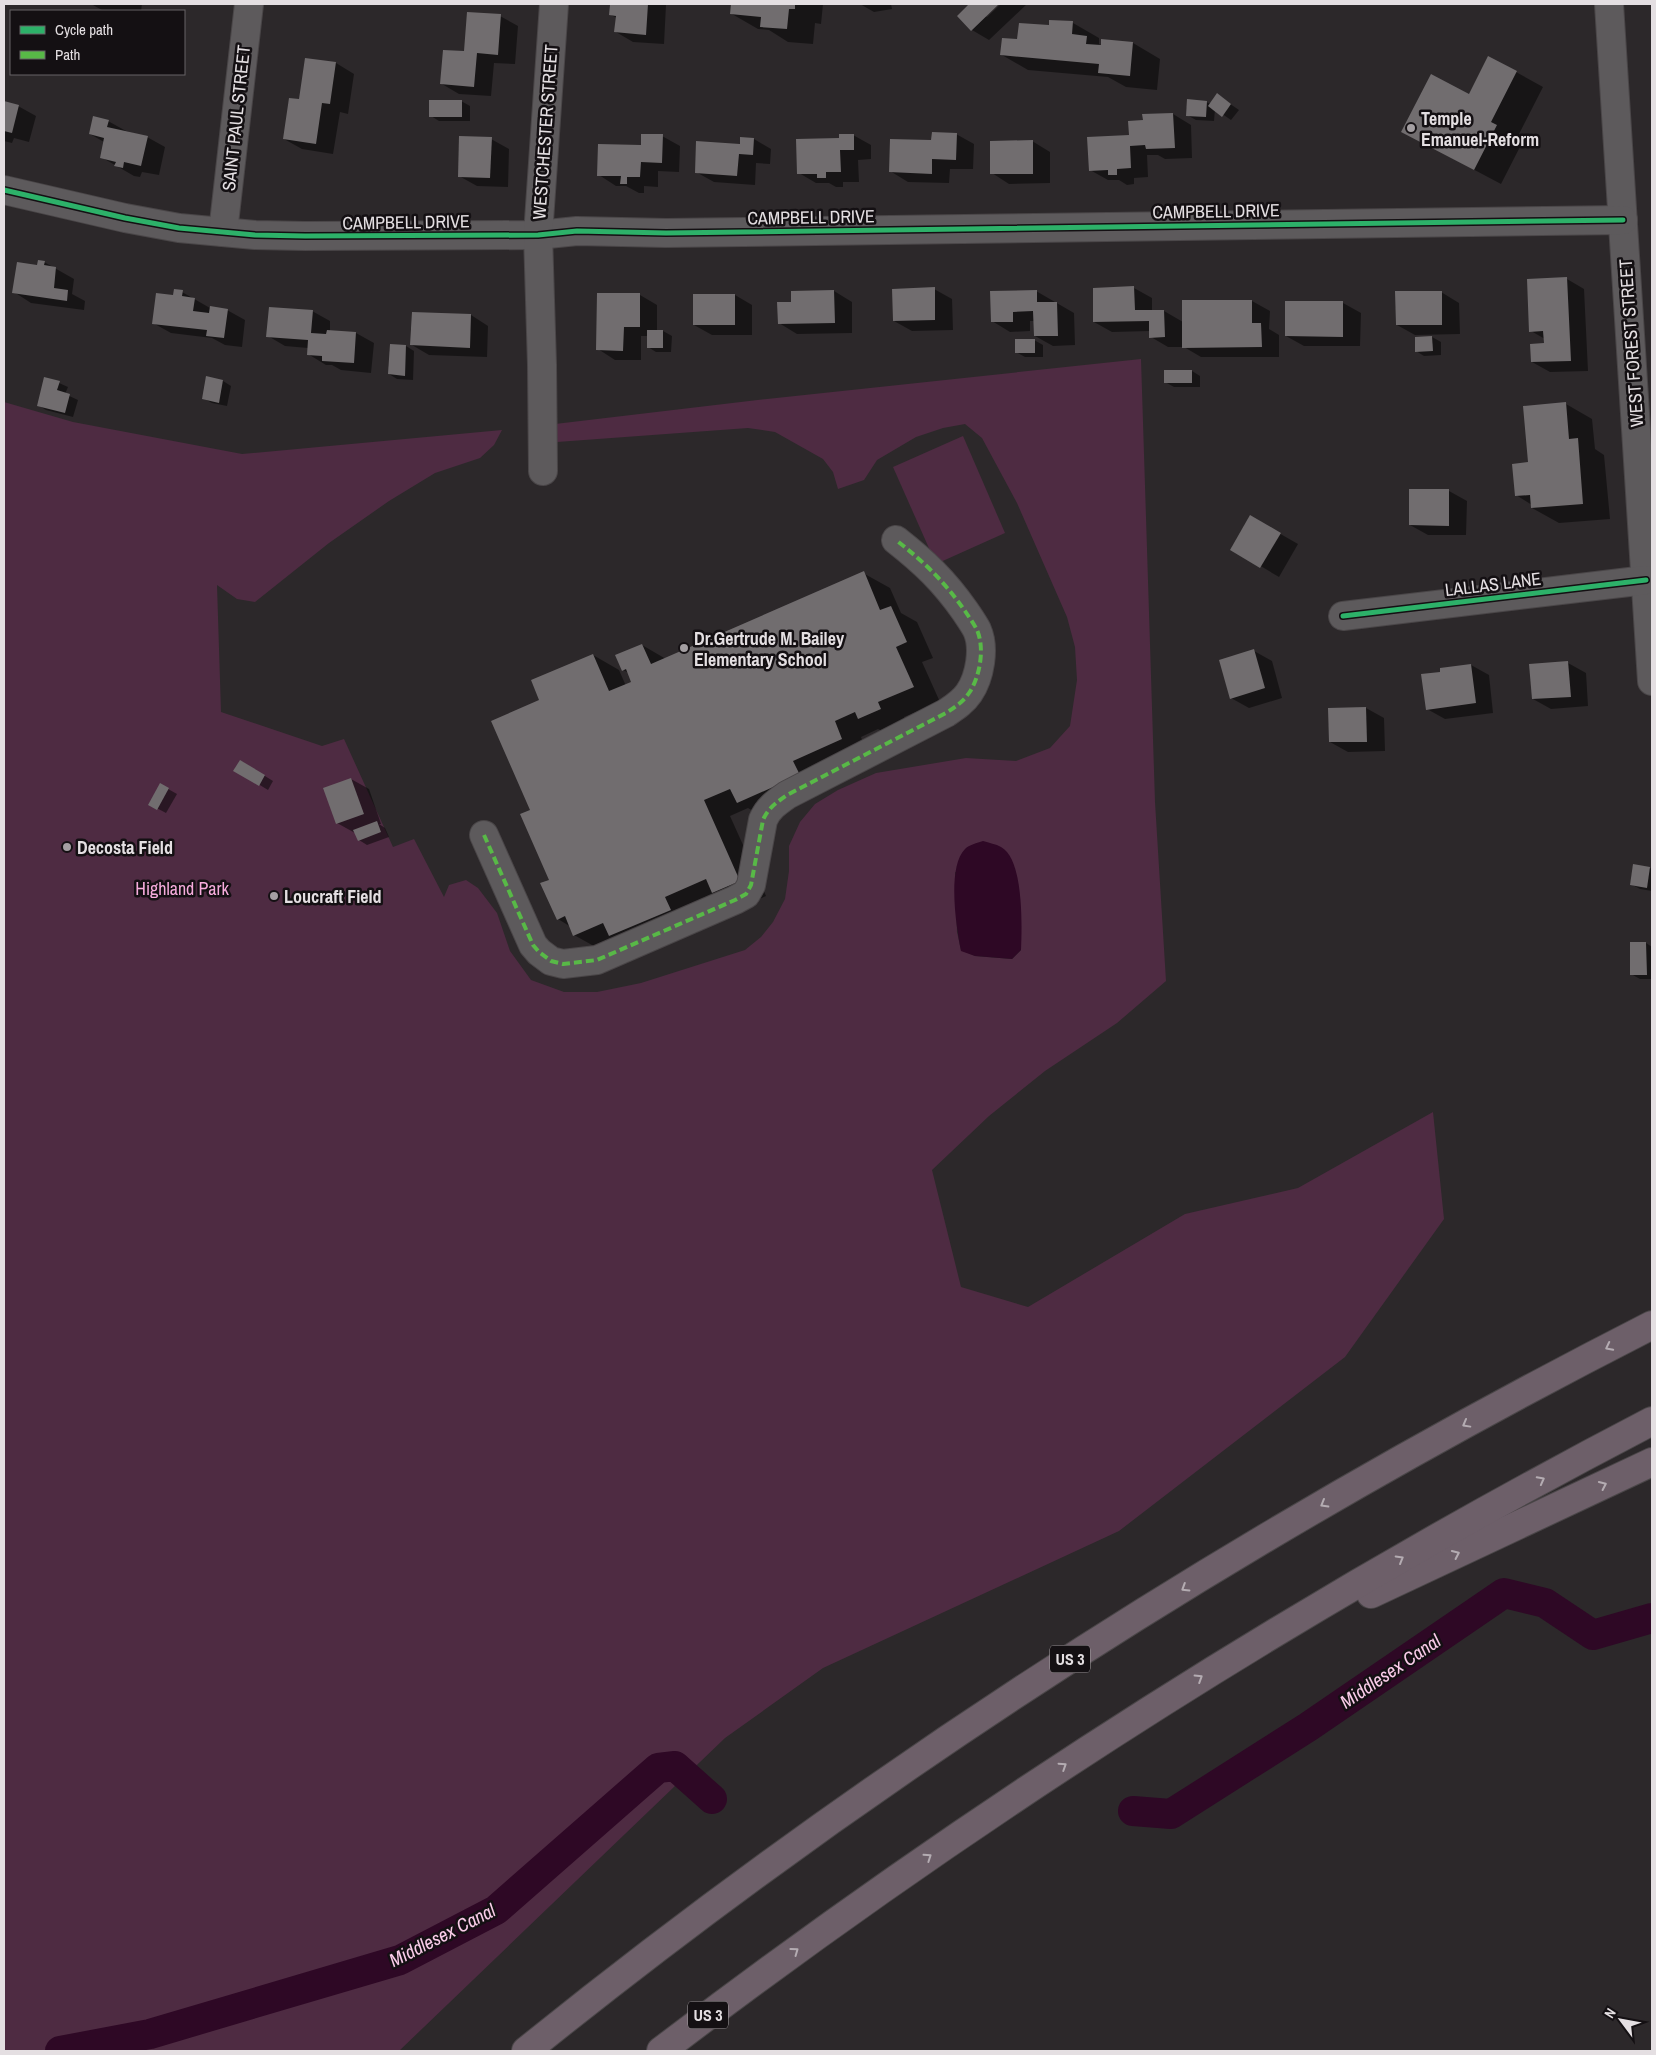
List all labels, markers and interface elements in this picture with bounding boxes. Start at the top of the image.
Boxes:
legend [10,10,185,75]
text: Cycle path [55,19,113,40]
text: Path [55,44,80,65]
street label: SAINT PAUL STREET [216,44,256,192]
street label: WESTCHESTER STREET [526,44,564,220]
place label: Temple Emanuel-Reform [1421,106,1539,152]
marker: Temple Emanuel-Reform [1405,122,1417,134]
street label: CAMPBELL DRIVE [1152,197,1280,225]
street label: CAMPBELL DRIVE [747,203,875,231]
street label: CAMPBELL DRIVE [342,208,470,236]
street label: WEST FOREST STREET [1613,258,1649,428]
street label: LALLAS LANE [1443,566,1543,602]
place label: Dr.Gertrude M. Bailey Elementary School [694,626,845,672]
marker: Dr.Gertrude M. Bailey Elementary School [678,642,690,654]
place label: Decosta Field [77,835,173,860]
marker: Decosta Field [61,841,73,853]
park label: Highland Park [135,876,229,901]
place label: Loucraft Field [284,884,382,909]
marker: Loucraft Field [268,890,280,902]
one-way arrow [1605,1341,1614,1351]
one-way arrow [1462,1418,1471,1428]
one-way arrow [1536,1476,1545,1486]
one-way arrow [1598,1481,1607,1491]
one-way arrow [1320,1497,1329,1507]
one-way arrow [1451,1550,1460,1560]
one-way arrow [1394,1555,1403,1565]
one-way arrow [1181,1581,1190,1591]
water label: Middlesex Canal [1335,1627,1446,1714]
road number: US 3 [1050,1646,1090,1672]
one-way arrow [1194,1675,1203,1685]
one-way arrow [1057,1763,1066,1772]
one-way arrow [922,1854,932,1863]
water label: Middlesex Canal [384,1897,500,1973]
one-way arrow [789,1948,799,1957]
north arrow [1596,1995,1646,2045]
road number: US 3 [688,2002,728,2028]
text: N [1600,2005,1620,2021]

